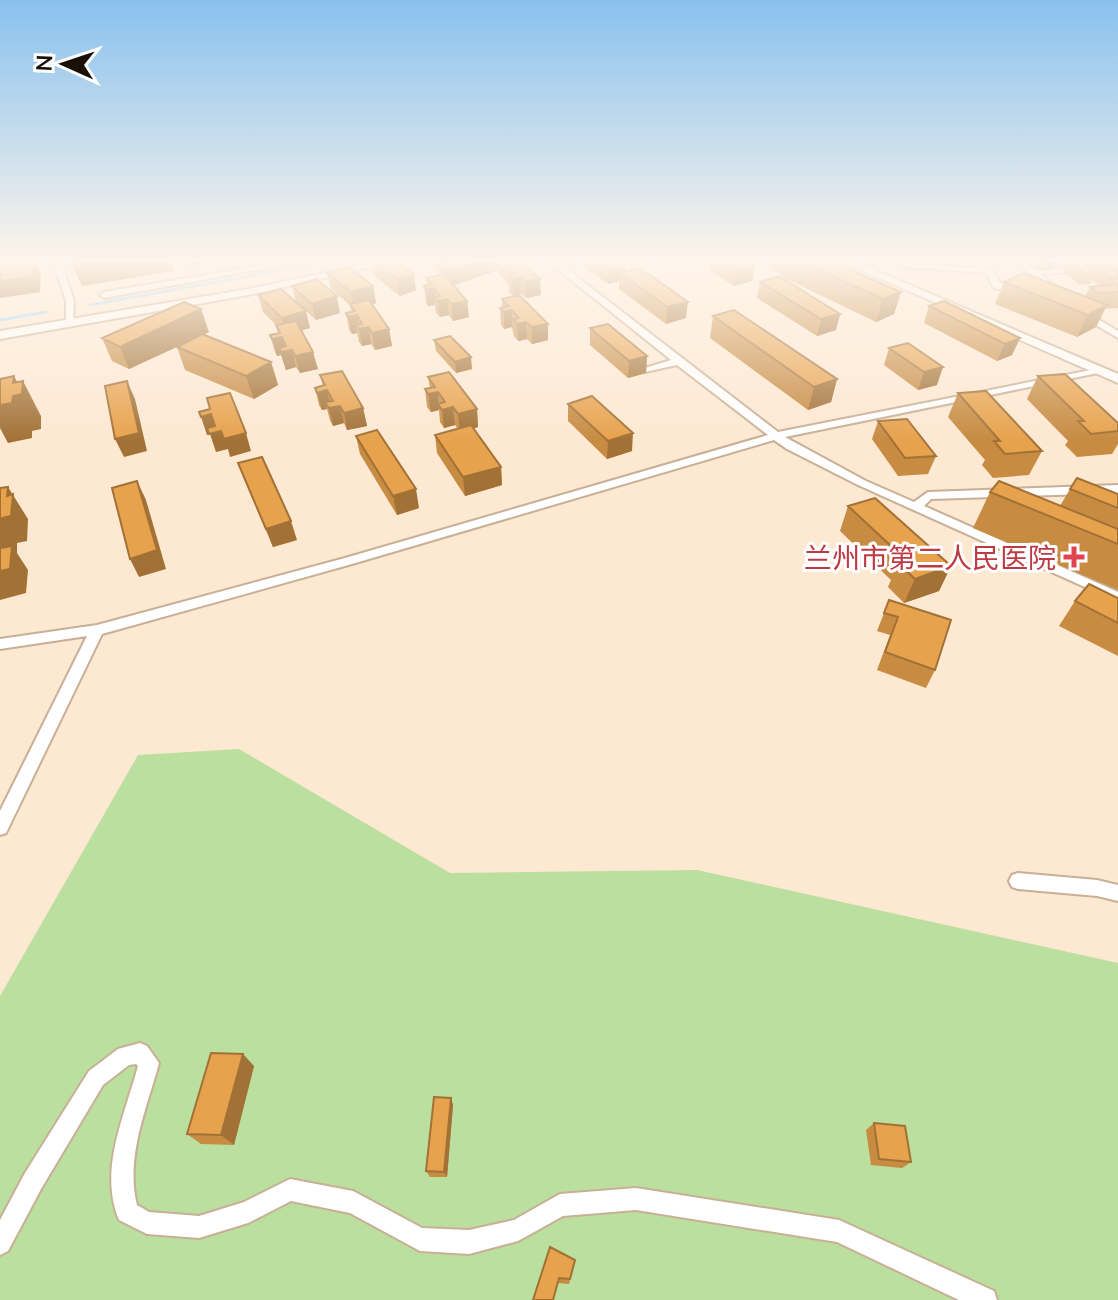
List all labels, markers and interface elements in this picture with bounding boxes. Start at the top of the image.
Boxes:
north arrow [24,24,104,104]
text: N [30,54,58,72]
place label: 兰州市第二人民医院 [804,540,1056,575]
marker: 兰州市第二人民医院 [1063,546,1085,568]

